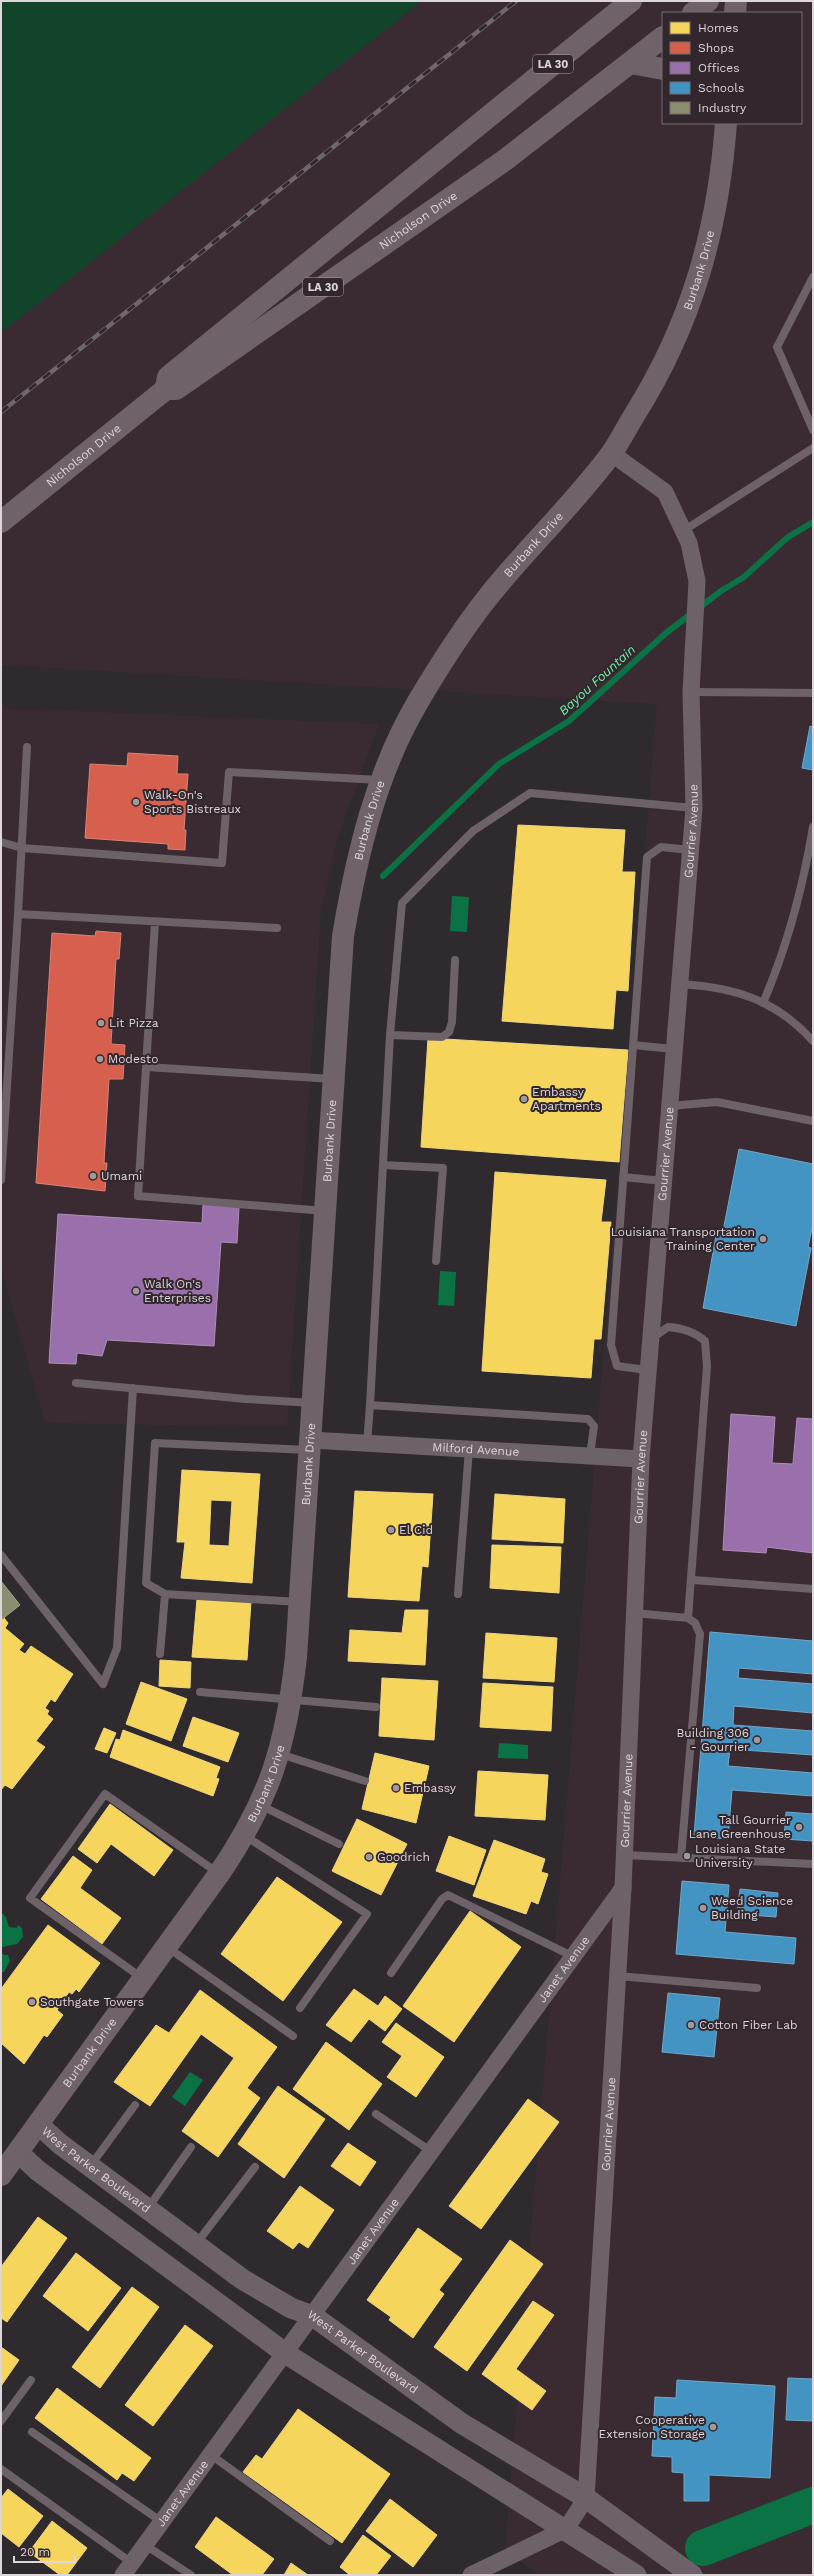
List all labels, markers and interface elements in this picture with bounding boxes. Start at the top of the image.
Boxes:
legend [662,12,802,124]
text: Homes [698,21,739,35]
text: Shops [698,41,734,55]
road number: LA 30 [533,55,573,73]
text: Offices [698,61,740,75]
text: Schools [698,81,744,95]
text: Industry [698,101,747,115]
street label: Nicholson Drive [376,188,460,252]
street label: Burbank Drive [680,229,717,312]
road number: LA 30 [303,278,343,296]
street label: Nicholson Drive [43,421,124,490]
street label: Burbank Drive [501,509,566,580]
water label: Bayou Fountain [556,642,638,718]
street label: Burbank Drive [351,778,388,862]
street label: Gourrier Avenue [681,784,701,878]
place label: Walk-On's Sports Bistreaux [144,788,241,816]
marker: Walk-On's Sports Bistreaux [131,797,141,807]
place label: Lit Pizza [109,1016,159,1030]
marker: Lit Pizza [96,1018,106,1028]
place label: Modesto [108,1052,158,1066]
marker: Modesto [95,1054,105,1064]
place label: Embassy Apartments [532,1085,601,1113]
marker: Embassy Apartments [519,1094,529,1104]
street label: Burbank Drive [320,1099,339,1182]
street label: Gourrier Avenue [655,1106,677,1201]
place label: Umami [101,1169,142,1183]
marker: Umami [88,1171,98,1181]
place label: Louisiana Transportation Training Center [611,1225,755,1253]
marker: Louisiana Transportation Training Center [758,1234,768,1244]
place label: Walk On's Enterprises [144,1277,211,1305]
marker: Walk On's Enterprises [131,1286,141,1296]
street label: Burbank Drive [299,1423,318,1506]
street label: Gourrier Avenue [631,1429,650,1524]
street label: Milford Avenue [432,1440,520,1459]
place label: El Cid [399,1523,433,1537]
marker: El Cid [386,1525,396,1535]
place label: Building 306 - Gourrier [677,1726,749,1754]
marker: Building 306 - Gourrier [752,1735,762,1745]
street label: Burbank Drive [245,1743,287,1825]
street label: Gourrier Avenue [618,1753,636,1848]
place label: Embassy [404,1781,457,1795]
marker: Embassy [391,1783,401,1793]
place label: Tall Gourrier Lane Greenhouse [689,1813,791,1841]
marker: Tall Gourrier Lane Greenhouse [794,1822,804,1832]
place label: Louisiana State University [695,1842,785,1870]
place label: Goodrich [377,1850,430,1864]
marker: Louisiana State University [682,1851,692,1861]
marker: Goodrich [364,1852,374,1862]
place label: Weed Science Building [711,1894,793,1922]
marker: Weed Science Building [698,1903,708,1913]
street label: Janet Avenue [535,1933,593,2005]
place label: Southgate Towers [40,1995,144,2009]
marker: Southgate Towers [27,1997,37,2007]
street label: Burbank Drive [60,2015,119,2090]
place label: Cotton Fiber Lab [699,2018,798,2032]
marker: Cotton Fiber Lab [686,2020,696,2030]
street label: Gourrier Avenue [599,2077,619,2171]
street label: West Parker Boulevard [39,2124,153,2216]
street label: Janet Avenue [344,2195,402,2267]
street label: West Parker Boulevard [305,2307,421,2397]
place label: Cooperative Extension Storage [599,2413,705,2441]
marker: Cooperative Extension Storage [708,2422,718,2432]
street label: Janet Avenue [154,2457,211,2529]
scale bar [14,2538,75,2564]
text: 20 m [20,2545,50,2559]

